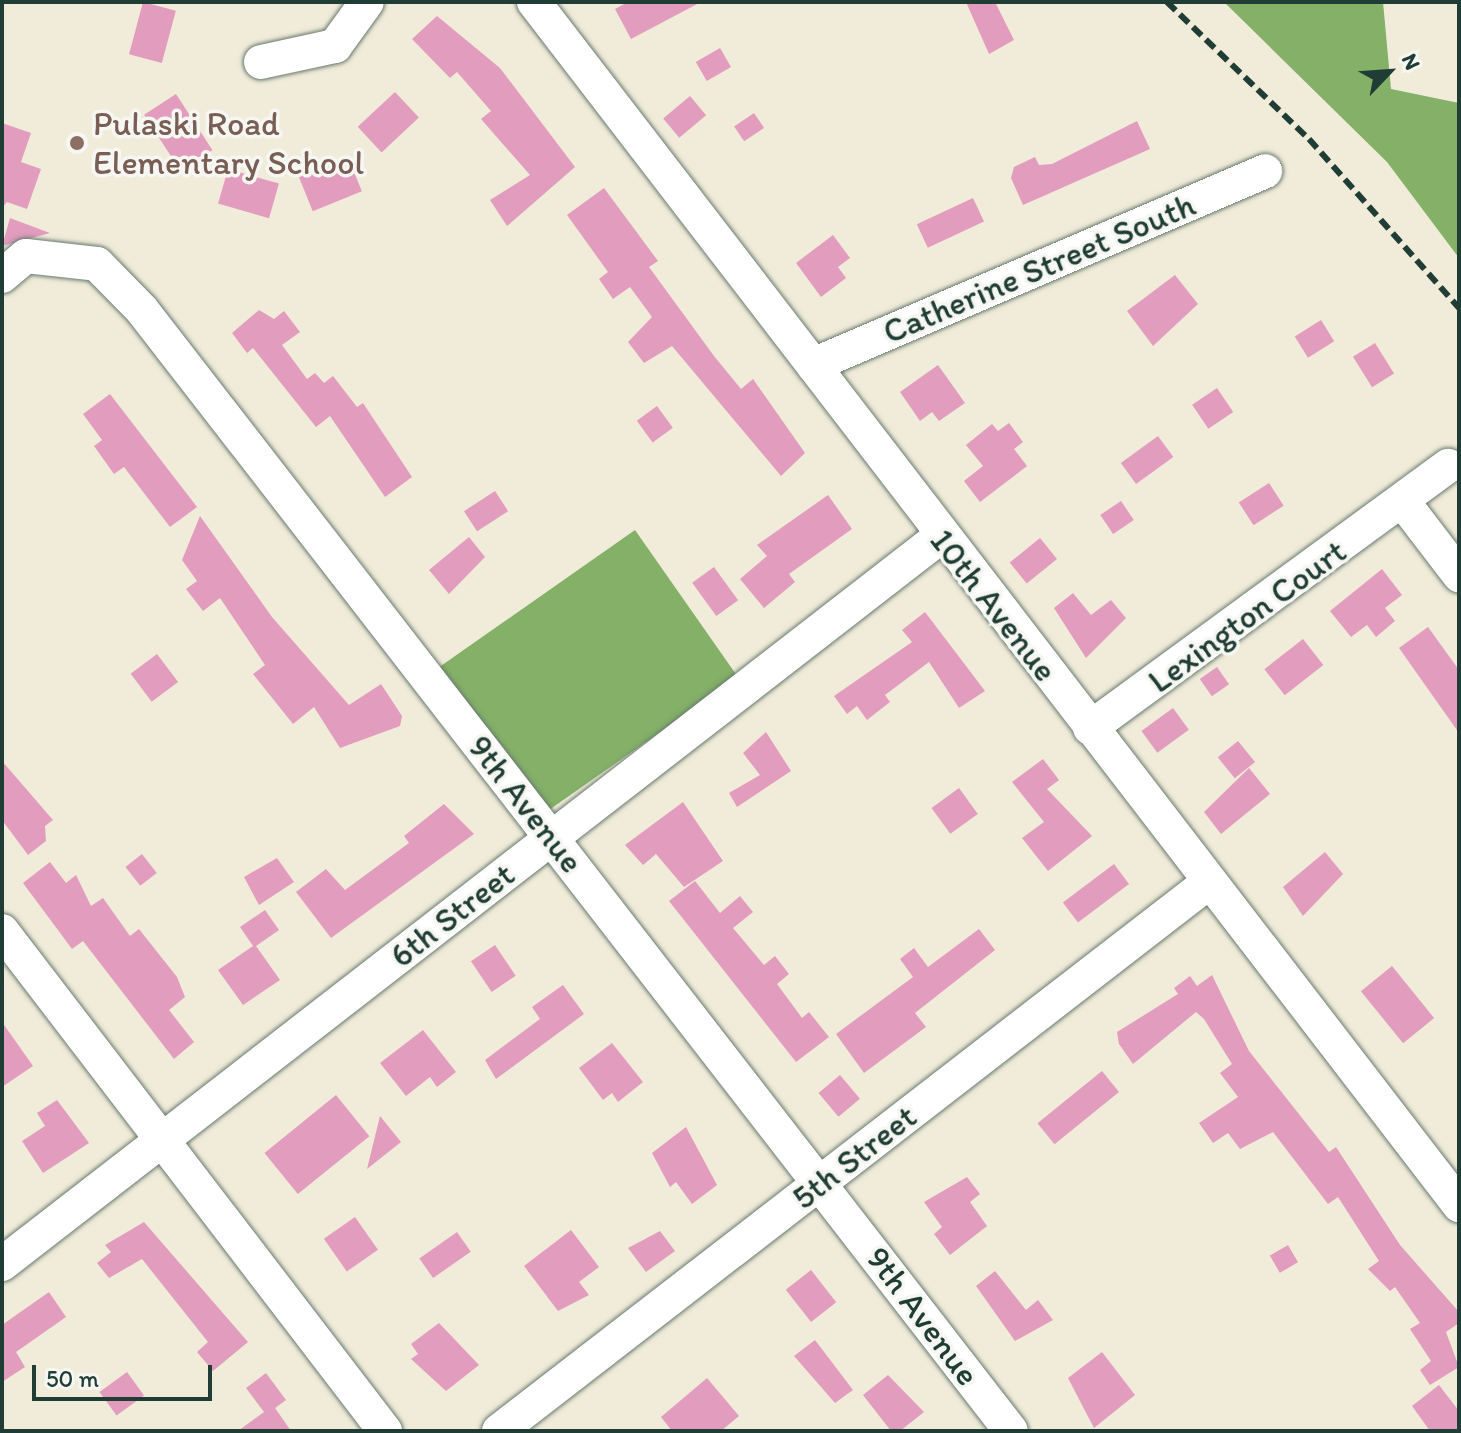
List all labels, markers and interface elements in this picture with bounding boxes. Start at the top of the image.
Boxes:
north arrow [1349,32,1429,112]
text: N [1396,49,1427,74]
place label: Pulaski Road Elementary School [93,103,364,182]
marker: Pulaski Road Elementary School [68,134,86,152]
street label: Catherine Street South [877,184,1201,352]
street label: 10th Avenue [922,521,1066,689]
street label: Lexington Court [1140,531,1354,701]
street label: 9th Avenue [460,728,592,880]
street label: 6th Street [382,854,522,976]
street label: 5th Street [784,1096,924,1218]
street label: 9th Avenue [858,1239,988,1393]
scale bar [36,1349,216,1399]
text: 50 m [46,1364,99,1393]

